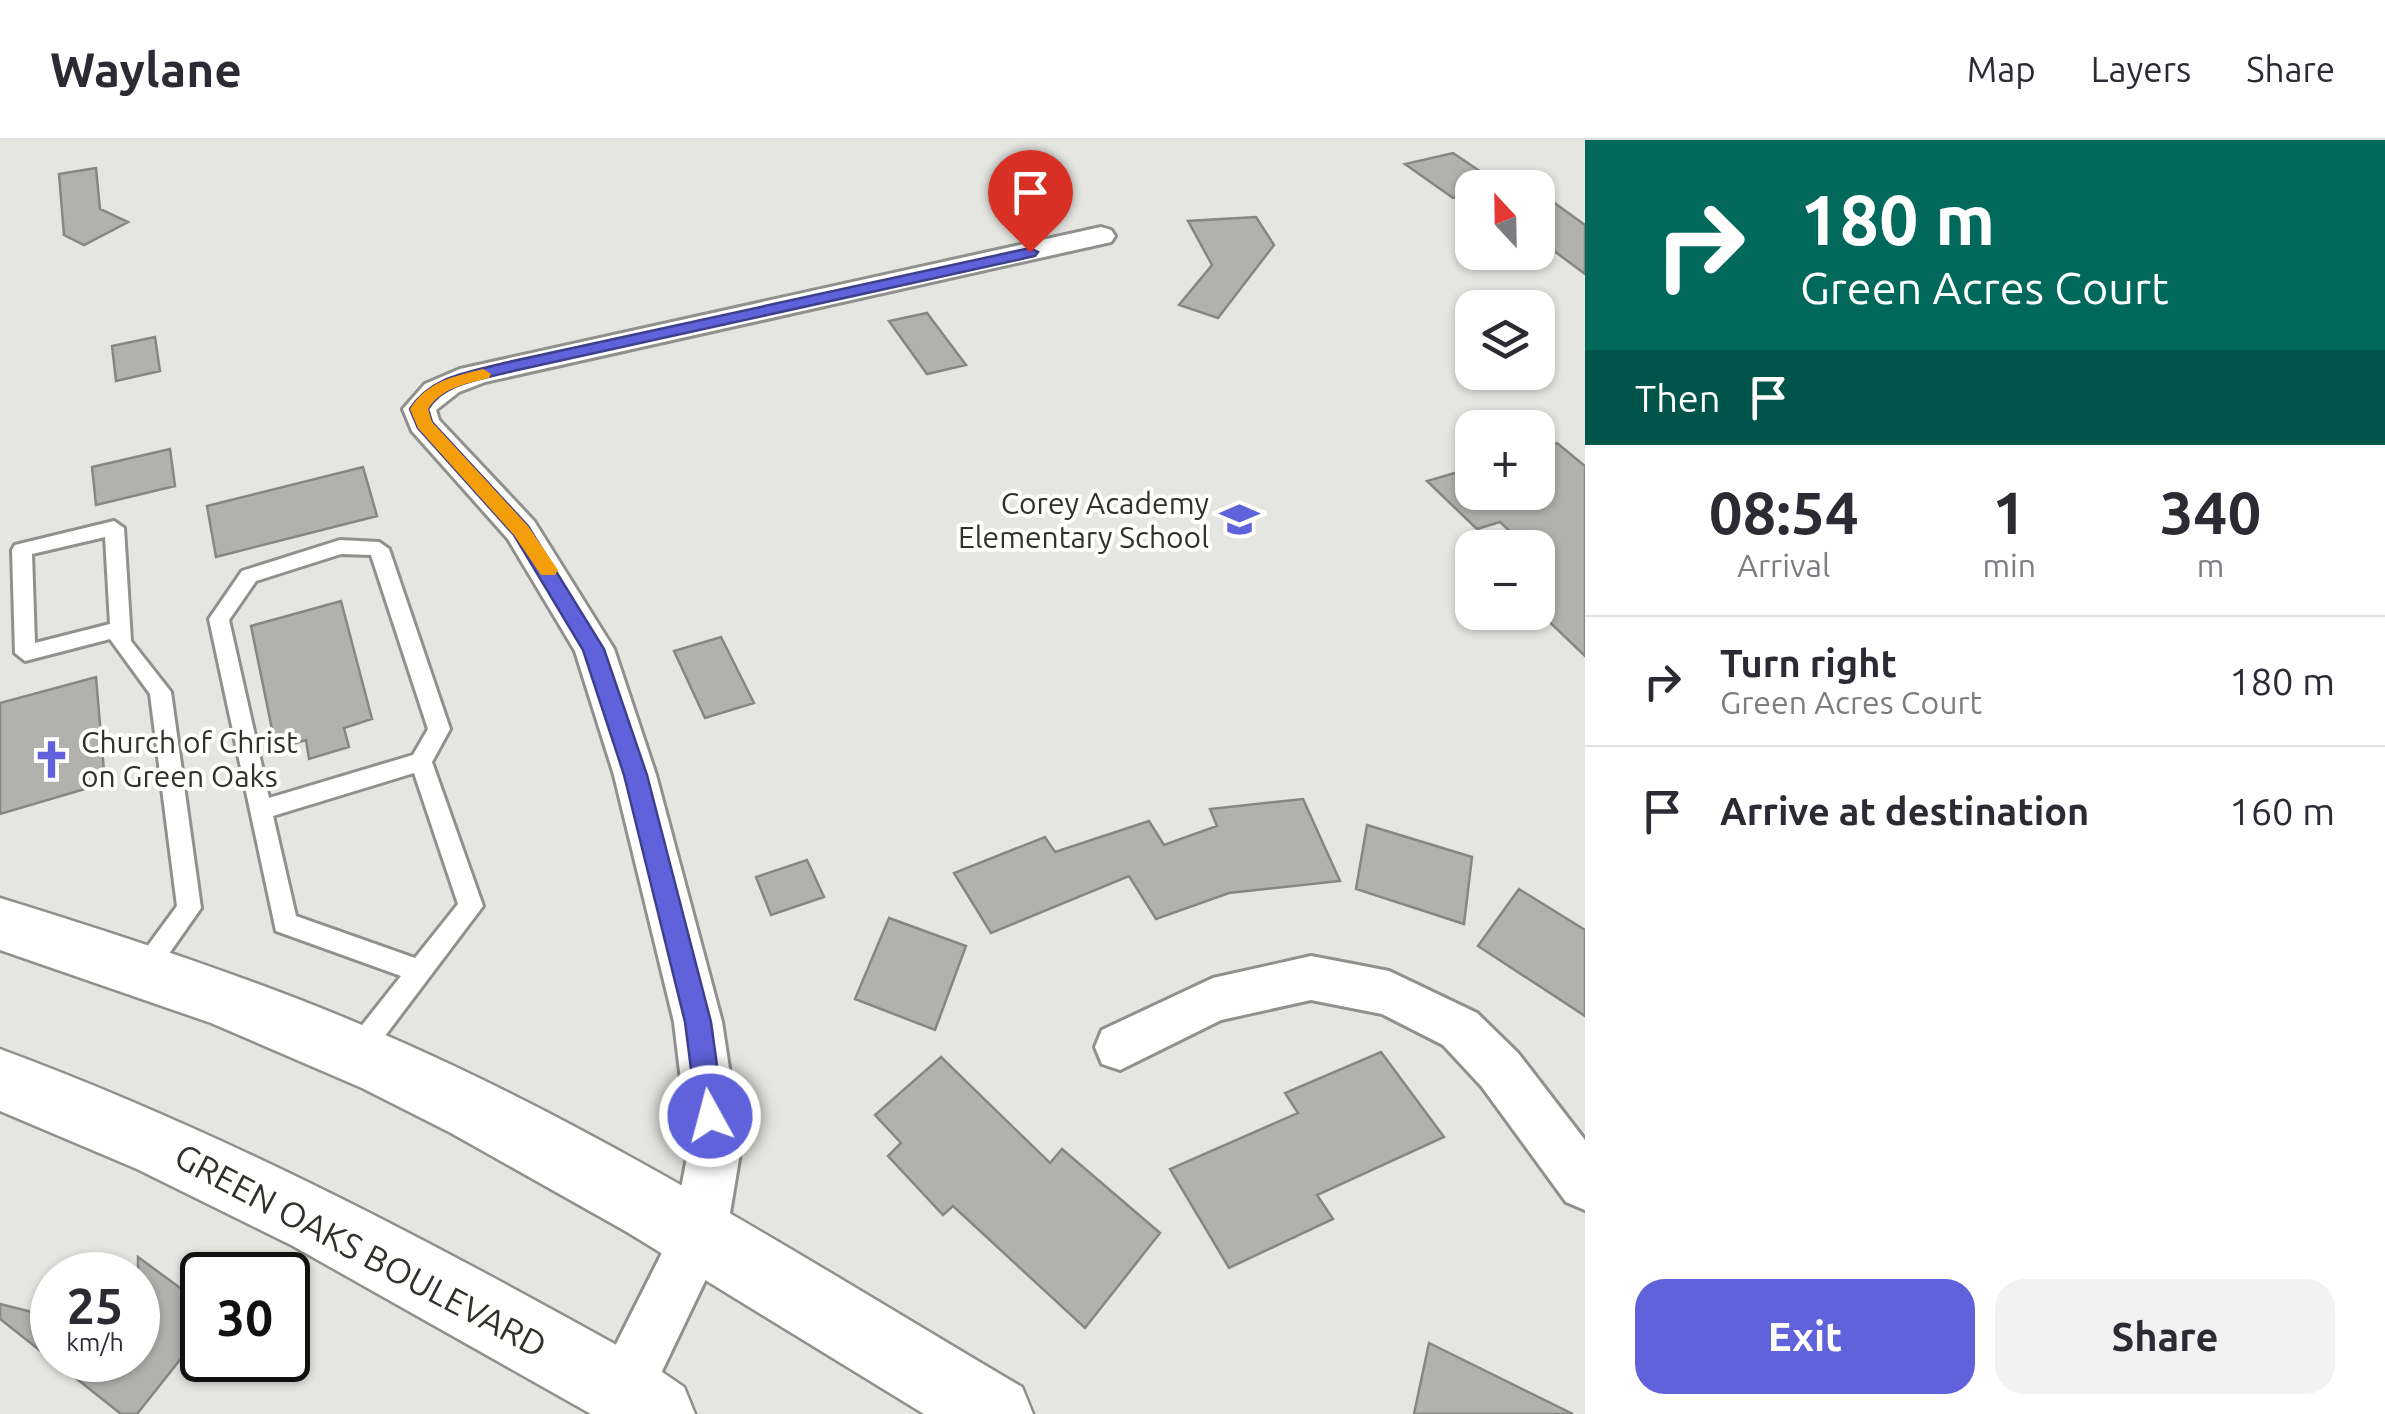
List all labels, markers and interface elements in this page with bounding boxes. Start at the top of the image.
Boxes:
text: Waylane [50,42,242,96]
text: Map [1967,49,2036,89]
text: Layers [2091,49,2191,89]
text: Share [2246,49,2335,89]
pin [988,150,1073,253]
icon: arrive [1003,165,1058,220]
north arrow [1455,170,1555,270]
map controls [1455,170,1555,630]
icon: right [1635,180,1765,310]
text: 180 m [1800,180,1995,258]
text: Green Acres Court [1800,262,2169,313]
button: layers [1455,290,1555,390]
icon: arrive [1741,370,1796,425]
text: Then [1635,377,1721,419]
button: + [1455,410,1555,510]
text: 08:54 [1709,478,1859,545]
text: 1 [1992,478,2026,545]
text: 340 [2160,478,2261,545]
place label: Corey Academy Elementary School [958,486,1209,554]
school or university icon: Corey Academy Elementary School [1218,499,1260,541]
button: − [1455,530,1555,630]
text: Arrival [1737,547,1830,583]
text: min [1982,547,2036,583]
text: m [2197,547,2224,583]
text: Turn right [1720,642,1897,684]
icon: right [1635,654,1690,709]
text: 180 m [2229,660,2335,702]
text: Green Acres Court [1720,684,1982,720]
place label: Church of Christ on Green Oaks [81,725,298,793]
church icon: Church of Christ on Green Oaks [30,738,72,780]
icon: arrive [1635,784,1690,839]
text: Arrive at destination [1720,790,2089,832]
text: 160 m [2229,790,2335,832]
position arrow [658,1064,762,1168]
street label: GREEN OAKS BOULEVARD [168,1135,554,1365]
speed limit sign: 30 [180,1252,310,1382]
text: 25 [67,1277,123,1333]
button: Exit [1635,1279,1975,1394]
button: Share [1995,1279,2335,1394]
text: km/h [66,1328,124,1356]

